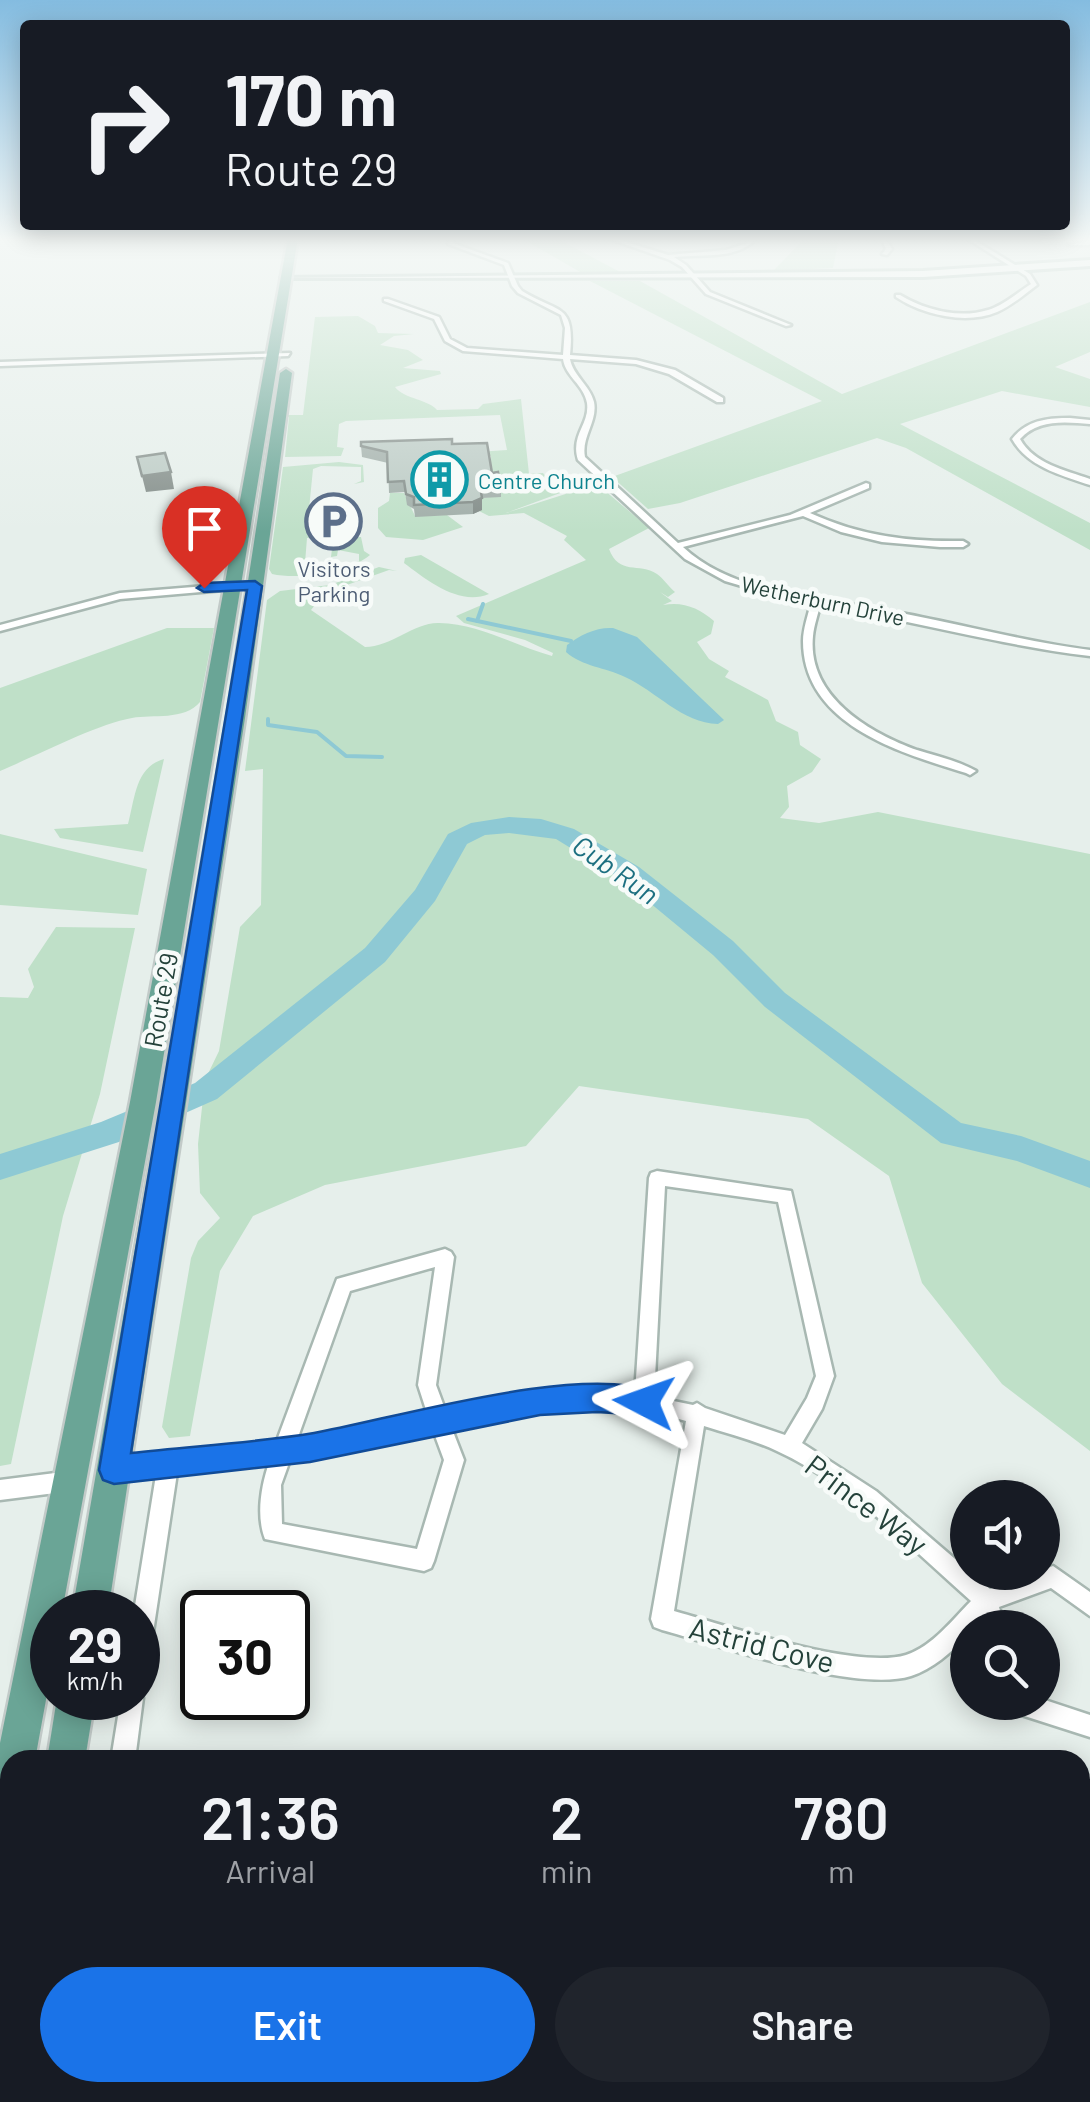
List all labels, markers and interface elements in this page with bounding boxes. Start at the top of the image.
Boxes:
text: 170 m [225,56,397,140]
icon: right [60,60,190,190]
text: Route 29 [225,141,397,195]
building icon: Centre Church [409,450,469,510]
place label: Centre Church [478,467,615,493]
pin [162,486,247,589]
parking icon: Visitors Parking [304,491,364,551]
icon: arrive [177,501,232,556]
place label: Visitors Parking [298,555,370,606]
street label: Wetherburn Drive [739,570,907,630]
water label: Cub Run [566,827,666,911]
street label: Route 29 [137,950,183,1050]
position arrow [592,1350,696,1454]
street label: Prince Way [799,1446,935,1562]
map controls [950,1480,1060,1720]
button: sound [950,1480,1060,1590]
speed limit sign: 30 [180,1590,310,1720]
street label: Astrid Cove [686,1609,838,1679]
button: search [950,1610,1060,1720]
text: 29 [68,1613,122,1673]
text: km/h [67,1665,123,1695]
text: 21:36 [201,1780,340,1852]
text: 2 [550,1780,583,1852]
text: 780 [794,1780,889,1852]
text: Arrival [226,1851,315,1889]
text: min [541,1851,593,1889]
text: m [828,1851,854,1889]
button: Exit [40,1967,535,2082]
button: Share [555,1967,1050,2082]

